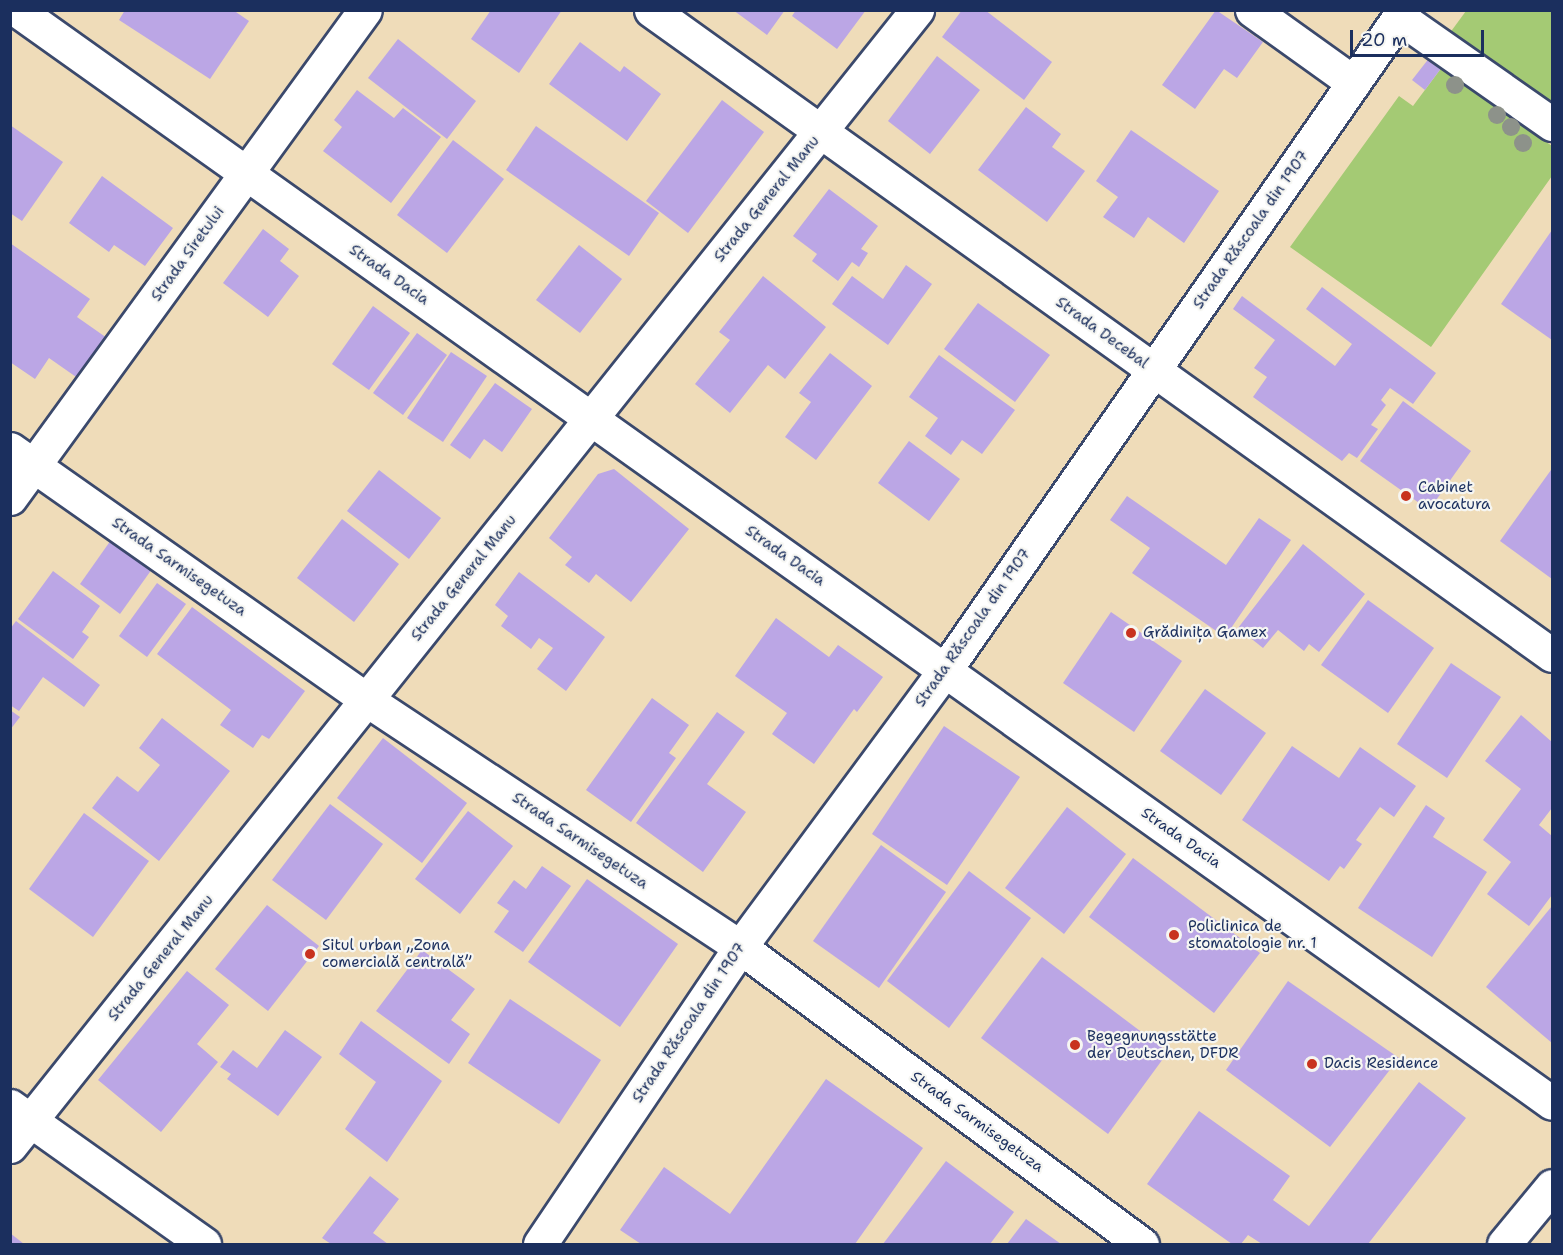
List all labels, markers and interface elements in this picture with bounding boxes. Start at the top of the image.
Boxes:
scale bar [1353,18,1486,56]
text: 20 m [1361,28,1407,52]
street label: Strada General Manu [711,132,823,266]
street label: Strada Răscoala din 1907 [1189,147,1313,313]
street label: Strada Siretului [148,203,228,305]
street label: Strada Dacia [346,241,432,309]
street label: Strada Decebal [1052,293,1152,373]
place label: Cabinet avocatura [1418,478,1490,513]
marker: Cabinet avocatura [1399,489,1413,503]
street label: Strada General Manu [408,511,520,645]
street label: Strada Sarmisegetuza [108,514,250,620]
street label: Strada Dacia [742,522,828,590]
street label: Strada Răscoala din 1907 [911,545,1035,711]
place label: Grădinița Gamex [1143,624,1267,642]
marker: Grădinița Gamex [1124,626,1138,640]
street label: Strada Sarmisegetuza [509,789,651,893]
street label: Strada Dacia [1138,804,1224,872]
street label: Strada General Manu [105,891,217,1025]
place label: Policlinica de stomatologie nr. 1 [1188,917,1317,952]
marker: Policlinica de stomatologie nr. 1 [1165,926,1183,944]
place label: Situl urban „Zona comercială centrală” [322,936,472,971]
street label: Strada Răscoala din 1907 [629,940,749,1106]
marker: Situl urban „Zona comercială centrală” [303,947,317,961]
place label: Begegnungsstätte der Deutschen, DFDR [1087,1027,1239,1062]
marker: Begegnungsstätte der Deutschen, DFDR [1068,1038,1082,1052]
place label: Dacis Residence [1324,1055,1438,1073]
marker: Dacis Residence [1305,1057,1319,1071]
street label: Strada Sarmisegetuza [907,1068,1047,1176]

